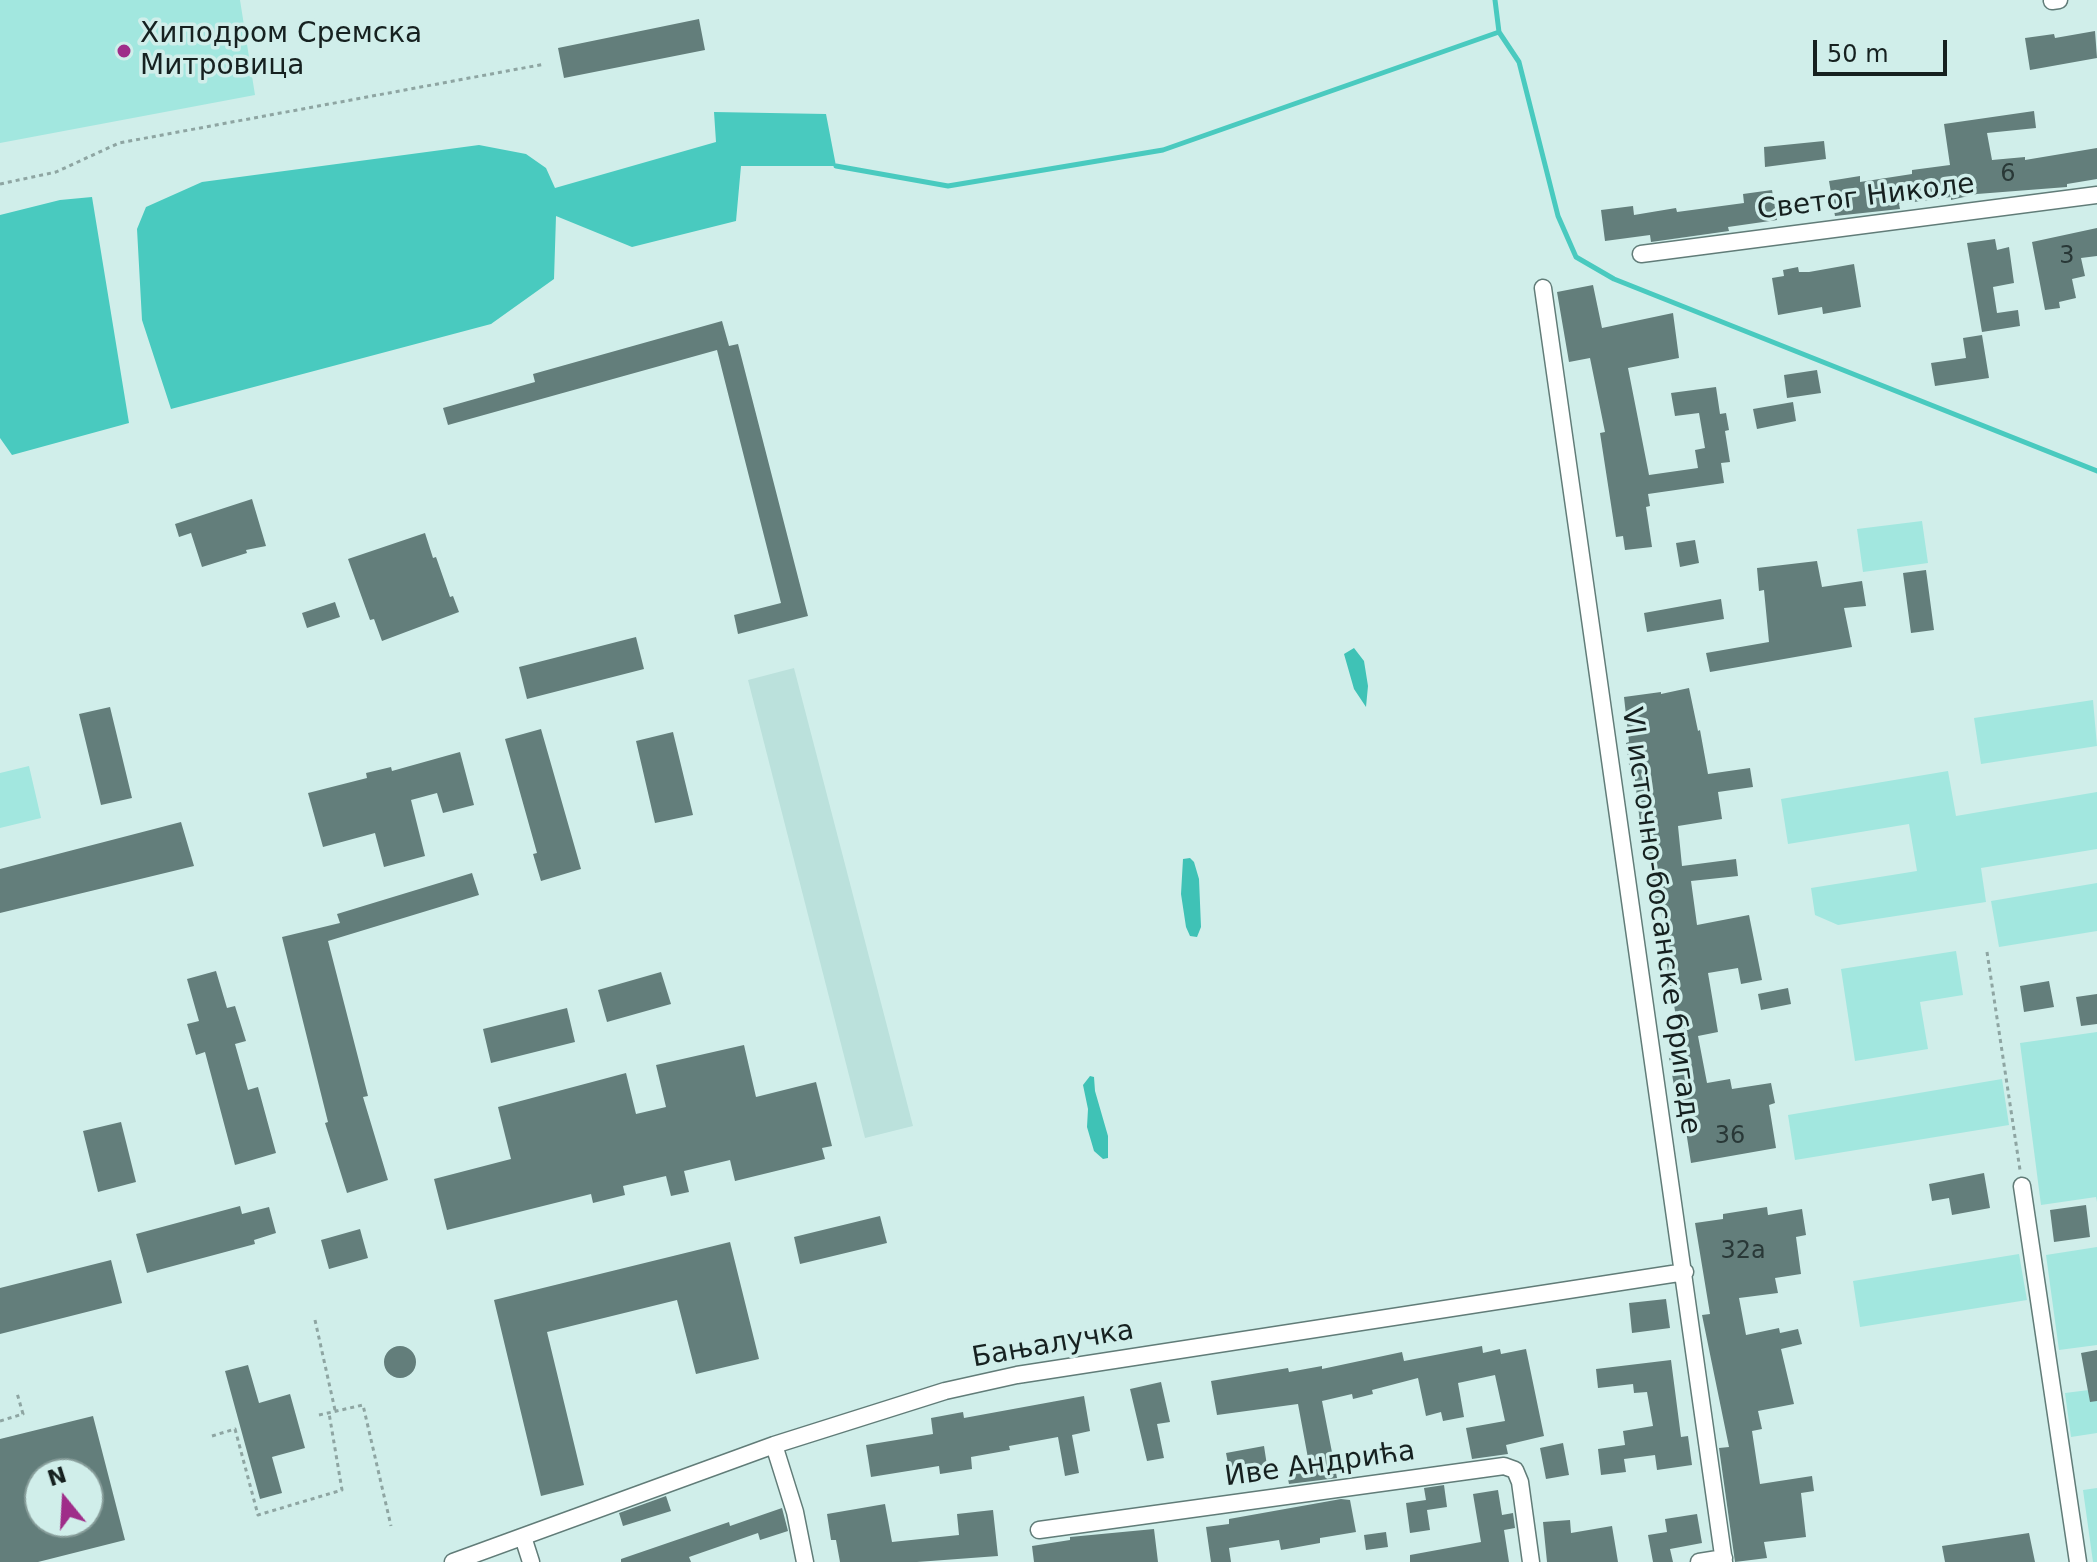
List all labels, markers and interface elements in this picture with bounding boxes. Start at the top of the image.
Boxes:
place label: Хиподром Сремска Митровица [140,18,422,84]
scale bar [1817,24,1951,74]
text: 50 m [1827,40,1889,68]
marker: Хиподром Сремска Митровица [115,42,133,60]
house number: 6 [2000,161,2016,189]
street label: Светог Николе [1755,168,1977,228]
house number: 3 [2059,243,2075,271]
street label: VI источно-босанске бригаде [1613,705,1707,1137]
house number: 36 [1715,1123,1745,1151]
house number: 32a [1720,1238,1766,1266]
street label: Бањалучка [969,1314,1137,1376]
street label: Иве Андрића [1223,1435,1417,1495]
north arrow [24,1458,104,1538]
text: N [44,1462,70,1491]

